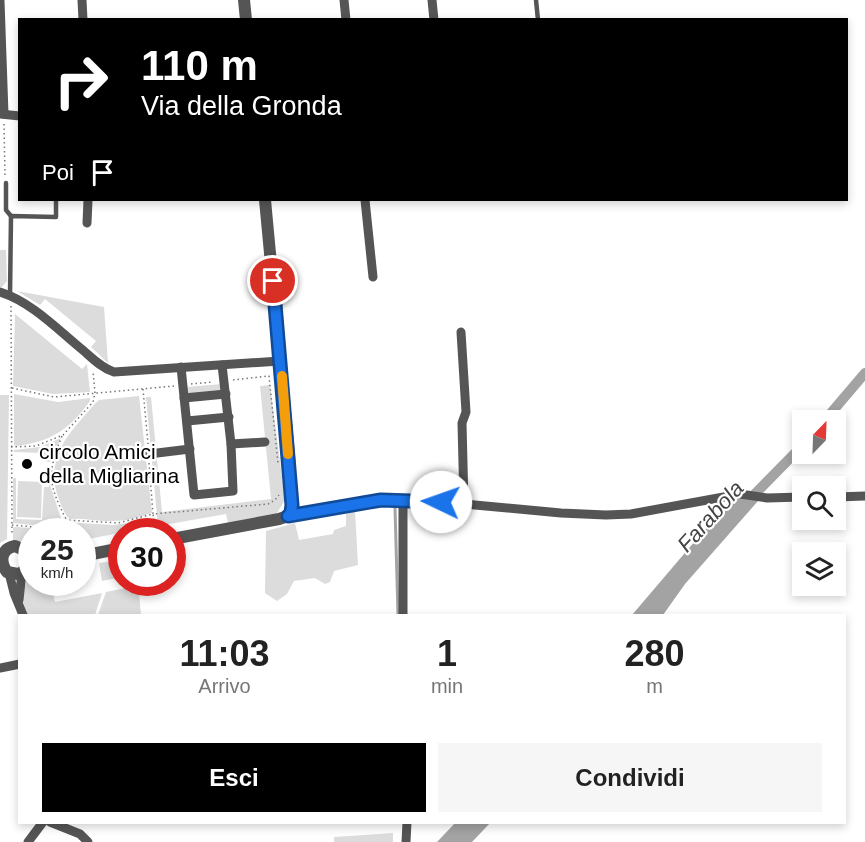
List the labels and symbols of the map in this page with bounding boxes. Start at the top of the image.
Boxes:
pin [247,255,298,306]
north arrow [792,410,846,464]
place label: circolo Amici della Migliarina [39,440,179,487]
marker: circolo Amici della Migliarina [20,457,34,471]
position arrow [409,470,473,534]
water label: Farabola [672,476,749,557]
speed limit sign: 30 [108,518,186,596]

